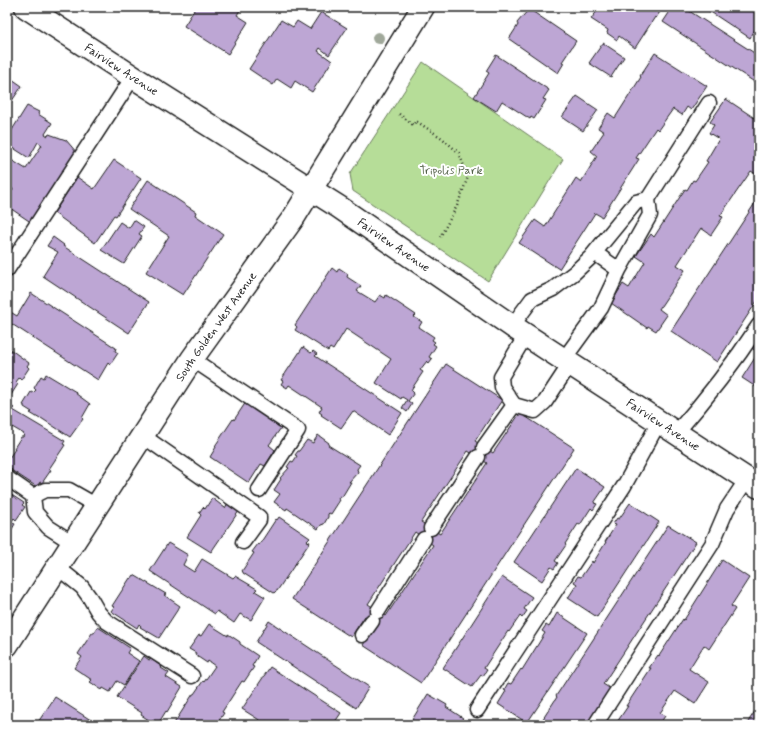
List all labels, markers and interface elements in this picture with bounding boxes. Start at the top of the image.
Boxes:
street label: Fairview Avenue [81,40,161,100]
park label: Tripolis Park [420,163,482,179]
street label: Fairview Avenue [354,215,433,276]
street label: South Golden West Avenue [173,269,261,385]
street label: Fairview Avenue [623,396,703,455]

